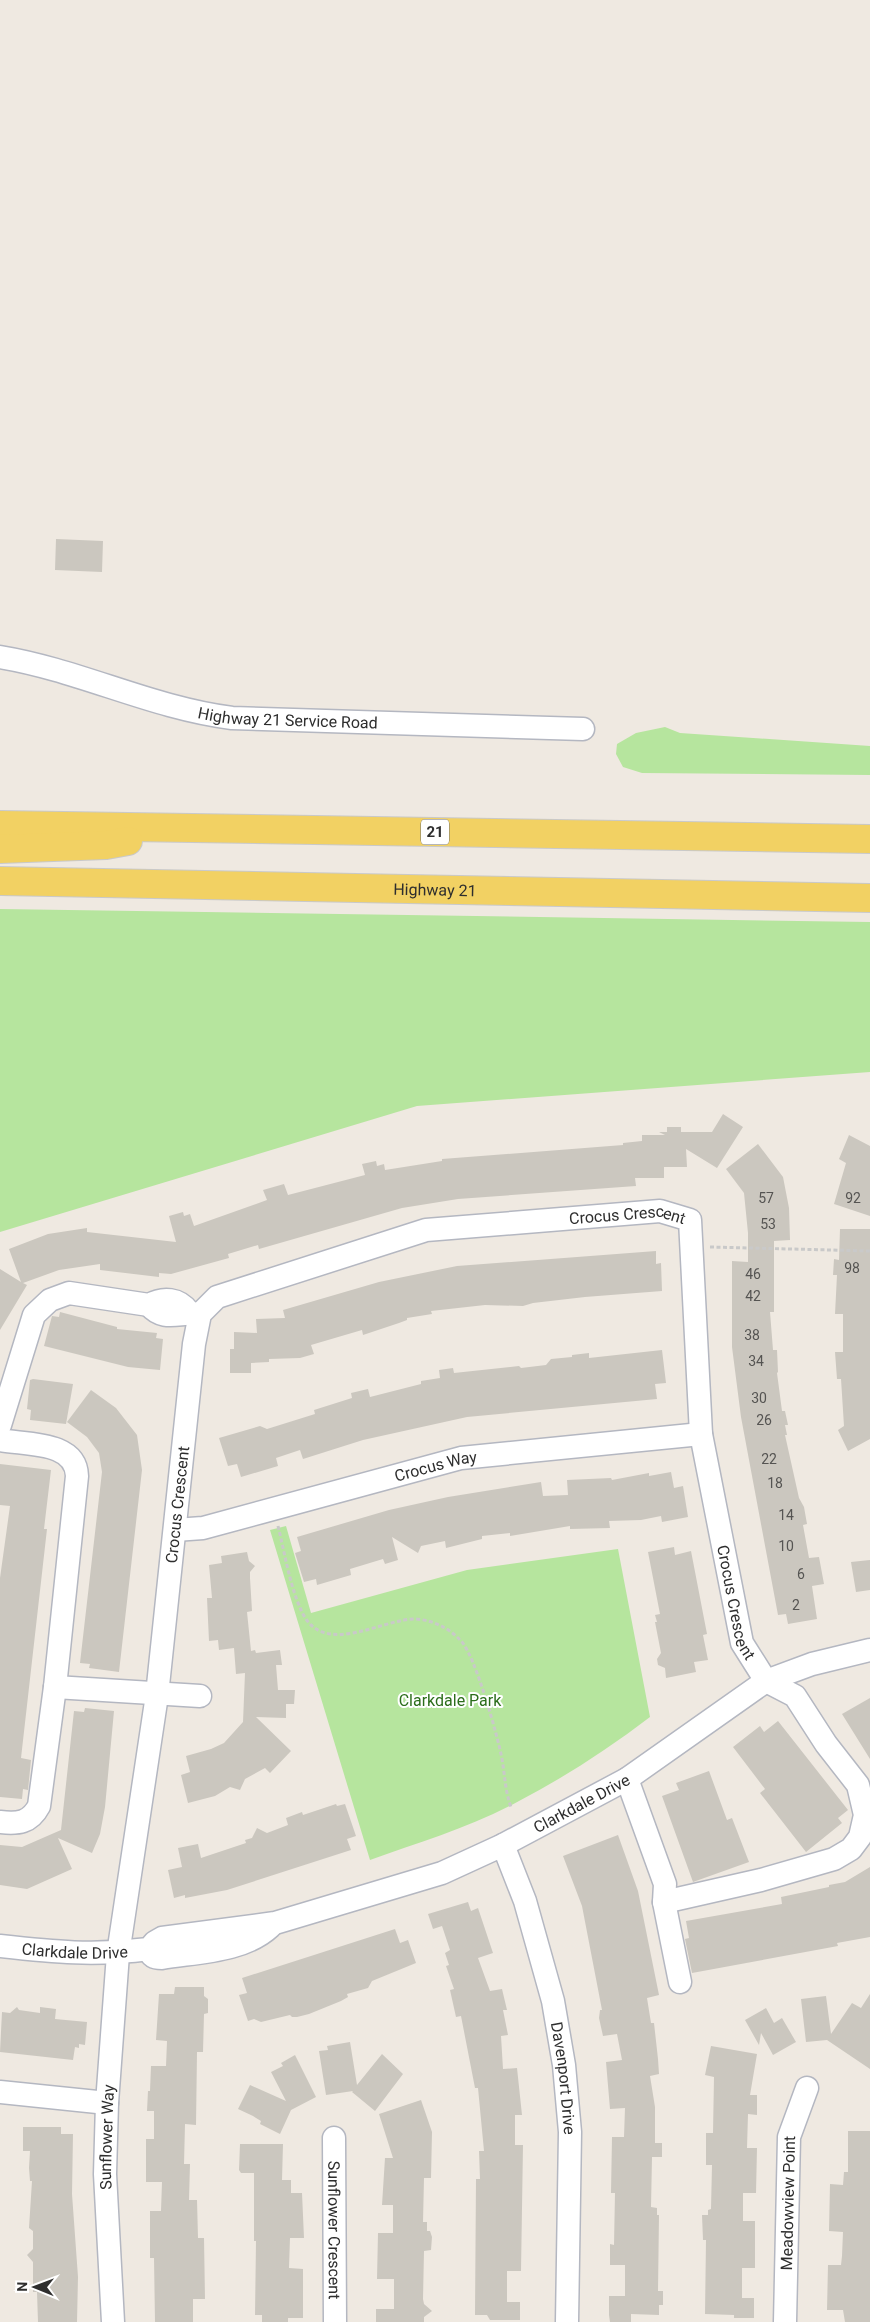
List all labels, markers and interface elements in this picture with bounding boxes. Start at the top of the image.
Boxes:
street label: Highway 21 Service Road [196,703,378,732]
road number: 21 [421,820,449,844]
street label: Highway 21 [393,879,477,900]
house number: 57 [758,1190,774,1206]
house number: 92 [845,1190,861,1206]
street label: Crocus Crescent [568,1201,688,1228]
house number: 53 [760,1216,776,1232]
house number: 98 [844,1260,860,1276]
house number: 46 [745,1266,761,1282]
house number: 42 [745,1288,761,1304]
house number: 38 [744,1327,760,1343]
house number: 34 [748,1353,764,1369]
house number: 30 [751,1390,767,1406]
house number: 26 [756,1412,772,1428]
street label: Crocus Crescent [161,1445,193,1564]
street label: Crocus Way [392,1447,478,1485]
house number: 22 [761,1451,777,1467]
house number: 18 [767,1475,783,1491]
house number: 14 [778,1507,794,1523]
house number: 10 [778,1538,794,1554]
street label: Crocus Crescent [713,1543,760,1663]
house number: 6 [797,1566,805,1582]
house number: 2 [792,1597,800,1613]
park label: Clarkdale Park [399,1691,502,1710]
street label: Clarkdale Drive [530,1770,633,1837]
street label: Clarkdale Drive [21,1939,128,1962]
street label: Davenport Drive [547,2020,580,2135]
street label: Sunflower Way [95,2083,118,2190]
street label: Meadowview Point [777,2136,799,2270]
street label: Sunflower Crescent [325,2161,344,2299]
north arrow [10,2262,60,2312]
text: N [14,2282,30,2292]

